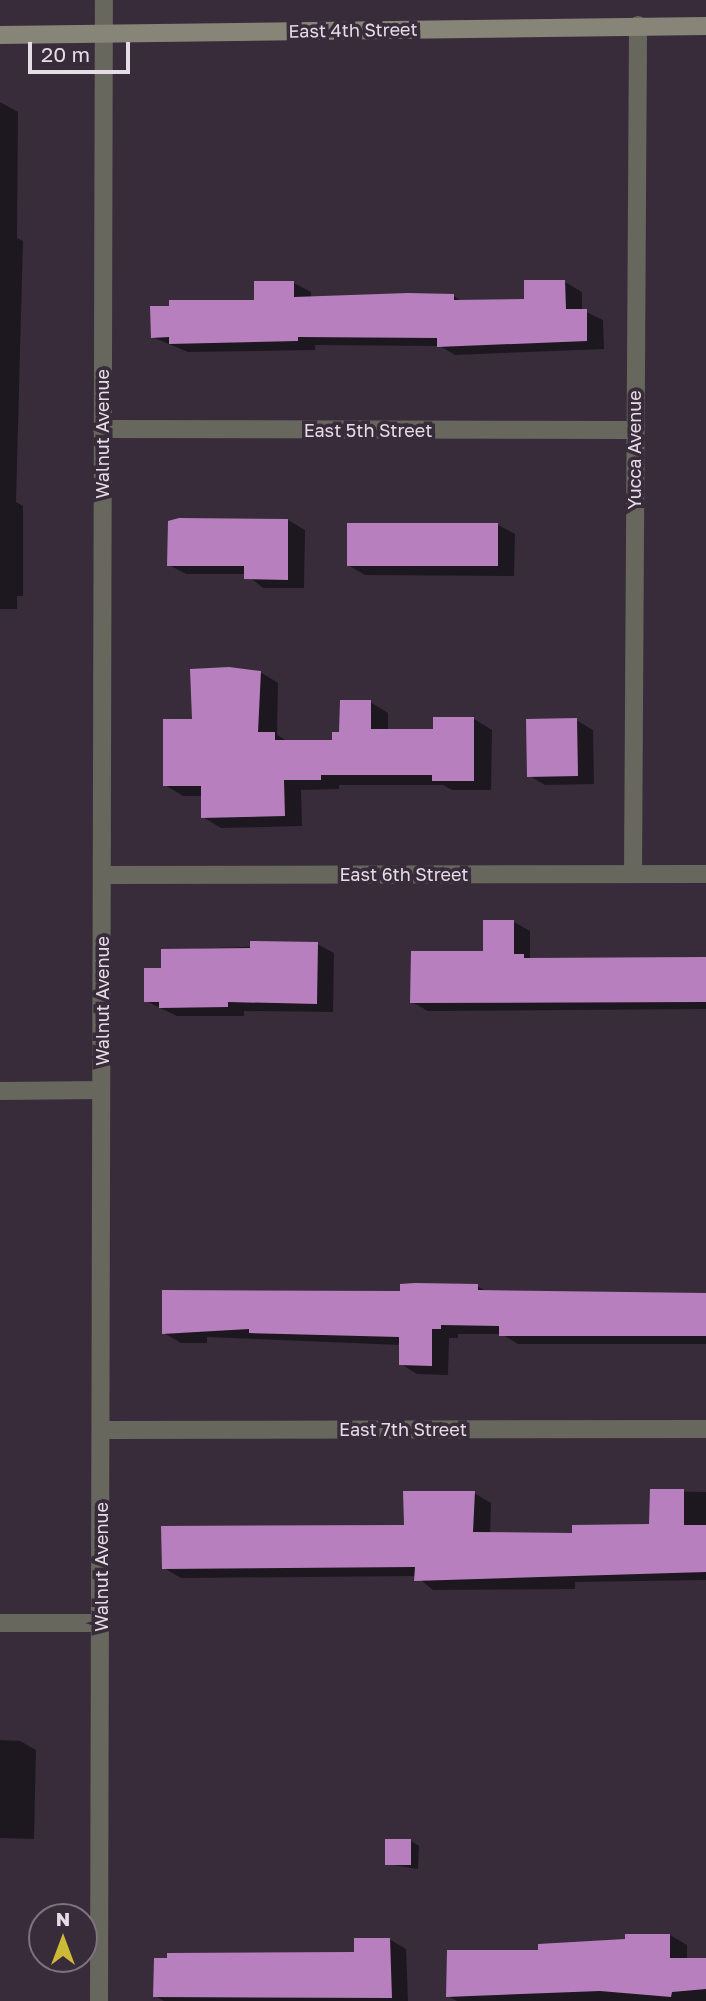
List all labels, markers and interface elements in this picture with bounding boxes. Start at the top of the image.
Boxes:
street label: East 4th Street [288,18,418,42]
scale bar [32,28,133,72]
text: 20 m [41,41,90,67]
street label: Walnut Avenue [91,369,113,499]
street label: Yucca Avenue [623,390,645,510]
street label: East 5th Street [304,419,432,441]
street label: East 6th Street [339,863,469,885]
street label: Walnut Avenue [91,936,113,1066]
street label: East 7th Street [339,1418,467,1440]
street label: Walnut Avenue [90,1502,112,1632]
north arrow [28,1903,98,1973]
text: N [56,1907,70,1930]

